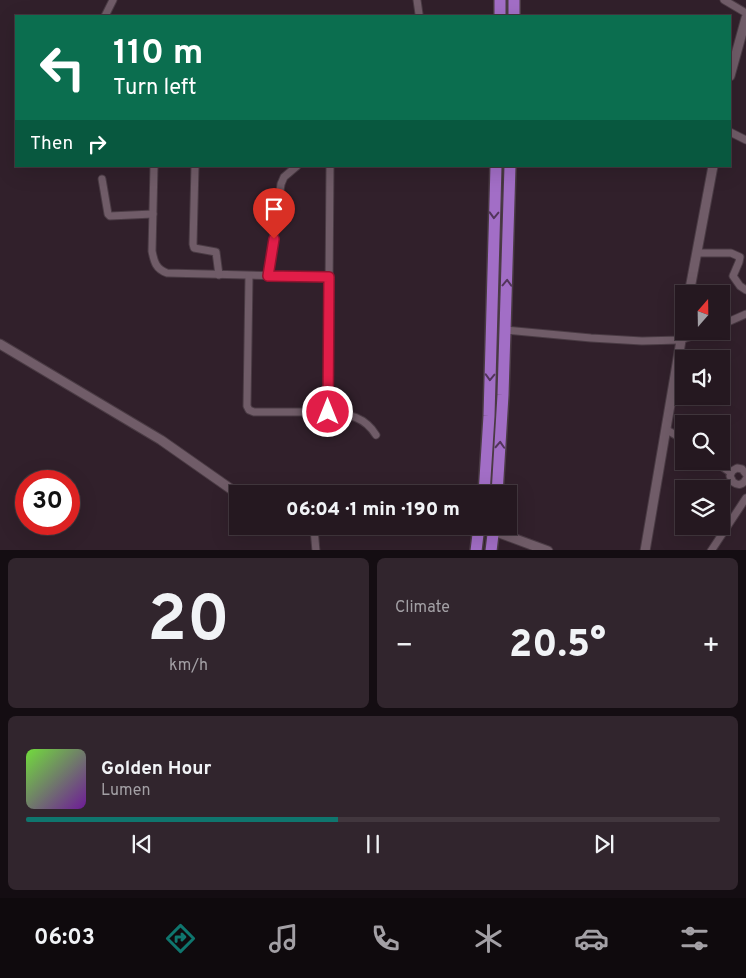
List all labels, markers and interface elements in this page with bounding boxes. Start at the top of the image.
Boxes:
text: 110 m [113,32,203,76]
icon: left [30,35,95,100]
text: Turn left [113,75,196,102]
icon: right [83,130,111,158]
text: Then [30,132,73,156]
pin [253,188,295,239]
icon: arrive [260,195,288,223]
one-way arrow [489,212,499,219]
one-way arrow [501,278,512,286]
north arrow [675,285,730,340]
map controls [675,285,730,535]
button: sound [675,350,730,405]
one-way arrow [484,374,495,382]
position arrow [301,385,353,437]
button: search [675,415,730,470]
one-way arrow [495,441,506,449]
speed limit sign: 30 [15,470,80,535]
button: layers [675,480,730,535]
text: 06:04 · 1 min · 190 m [286,498,460,522]
text: 20 [147,582,230,664]
text: Climate [395,598,450,618]
text: 20.5° [509,622,606,671]
text: − [395,629,413,665]
text: + [702,629,720,665]
text: km/h [169,656,208,676]
text: Golden Hour [101,757,212,781]
text: Lumen [101,781,151,801]
icon: previous [128,830,156,858]
icon: pause [359,830,387,858]
icon: next [590,830,618,858]
icon: directions [163,921,198,956]
icon: music [266,921,301,956]
icon: phone [368,921,403,956]
icon: climate [471,921,506,956]
icon: car [574,921,609,956]
icon: filters [677,921,712,956]
text: 06:03 [34,925,95,952]

